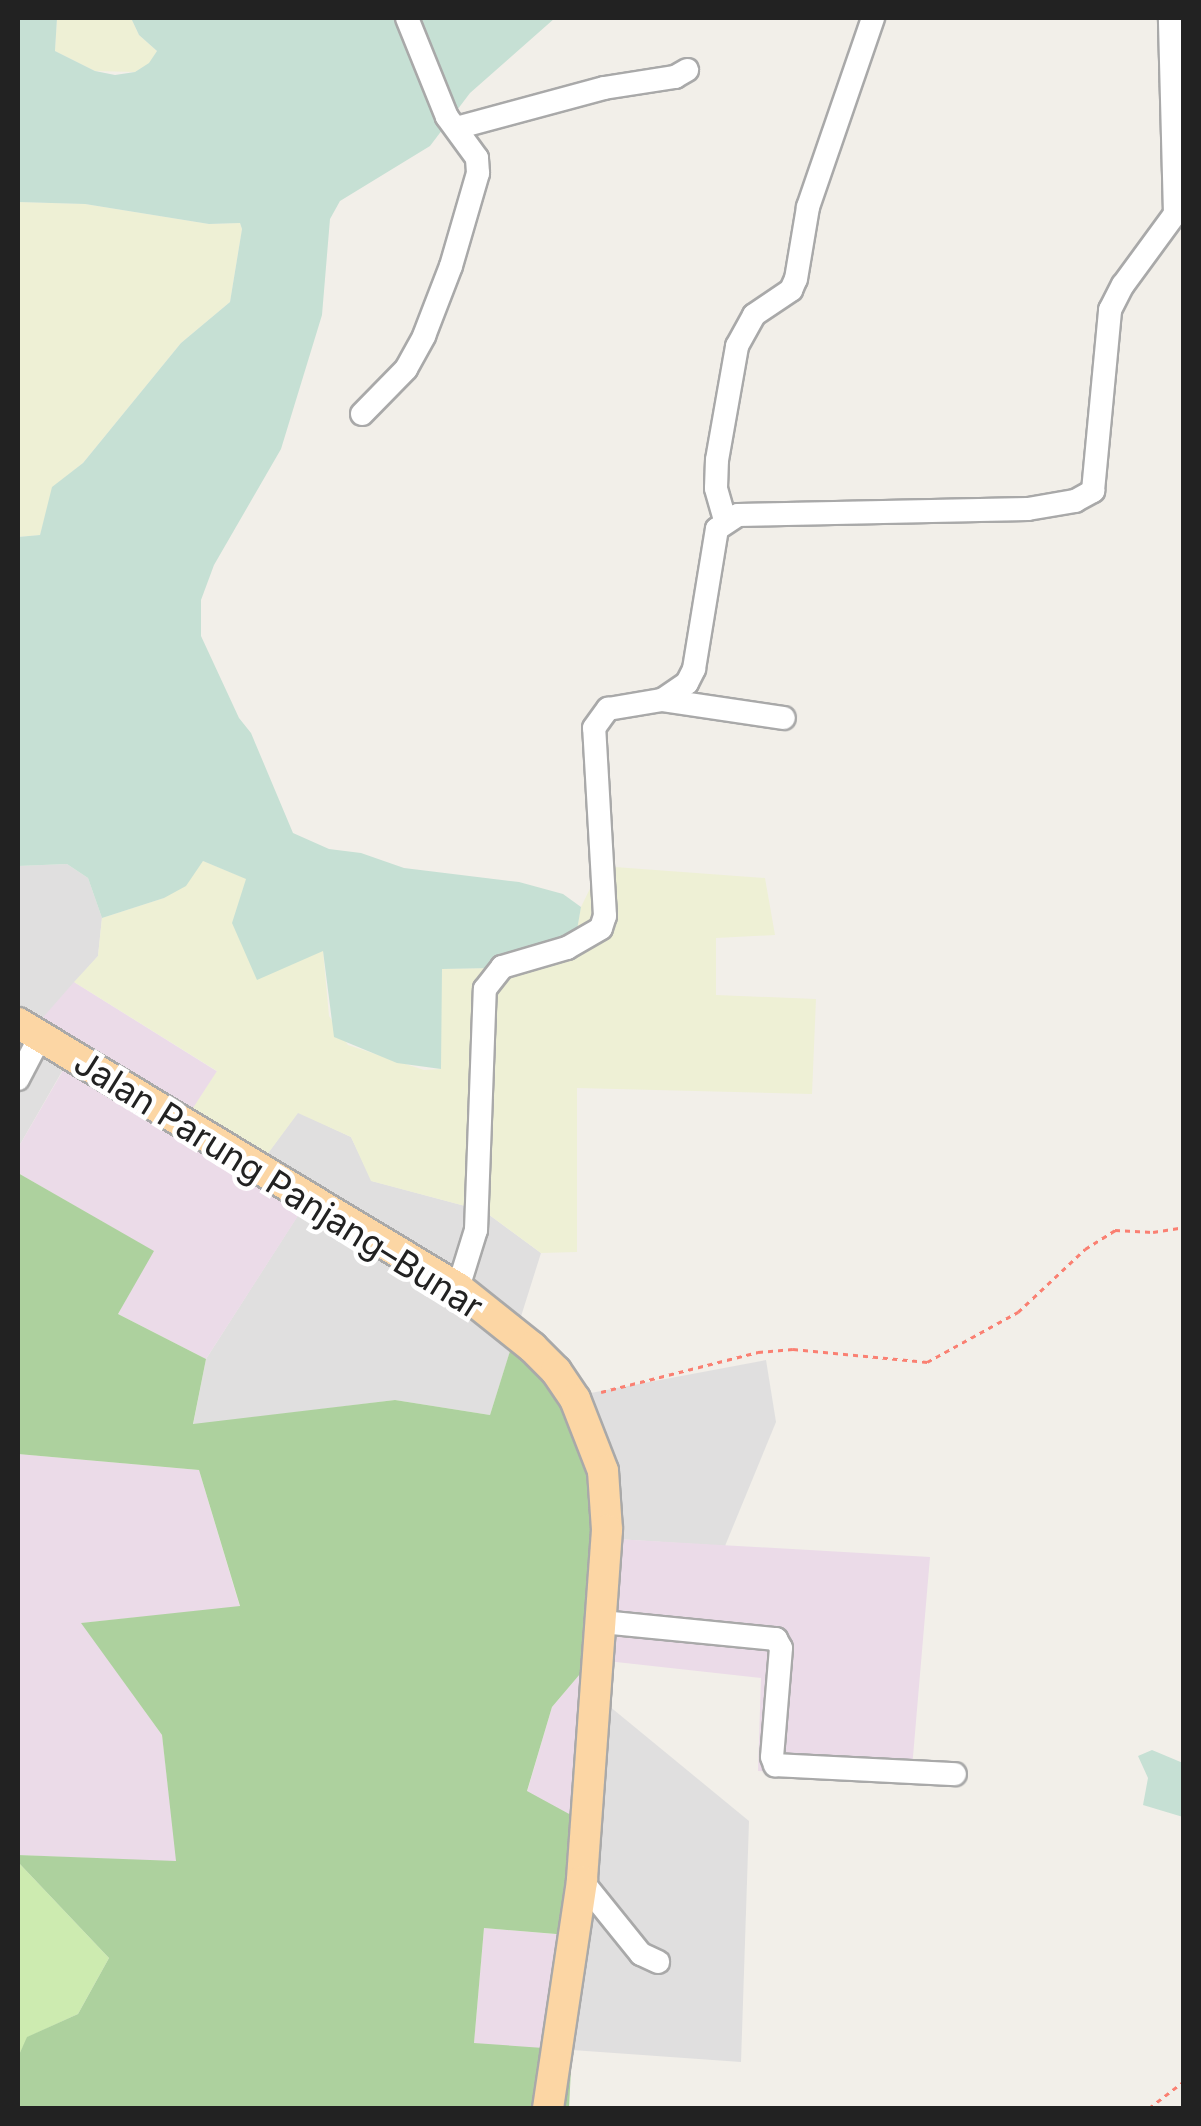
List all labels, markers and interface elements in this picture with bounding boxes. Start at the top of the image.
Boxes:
street label: Jalan Parung Panjang–Bunar [67,1041,491,1327]

